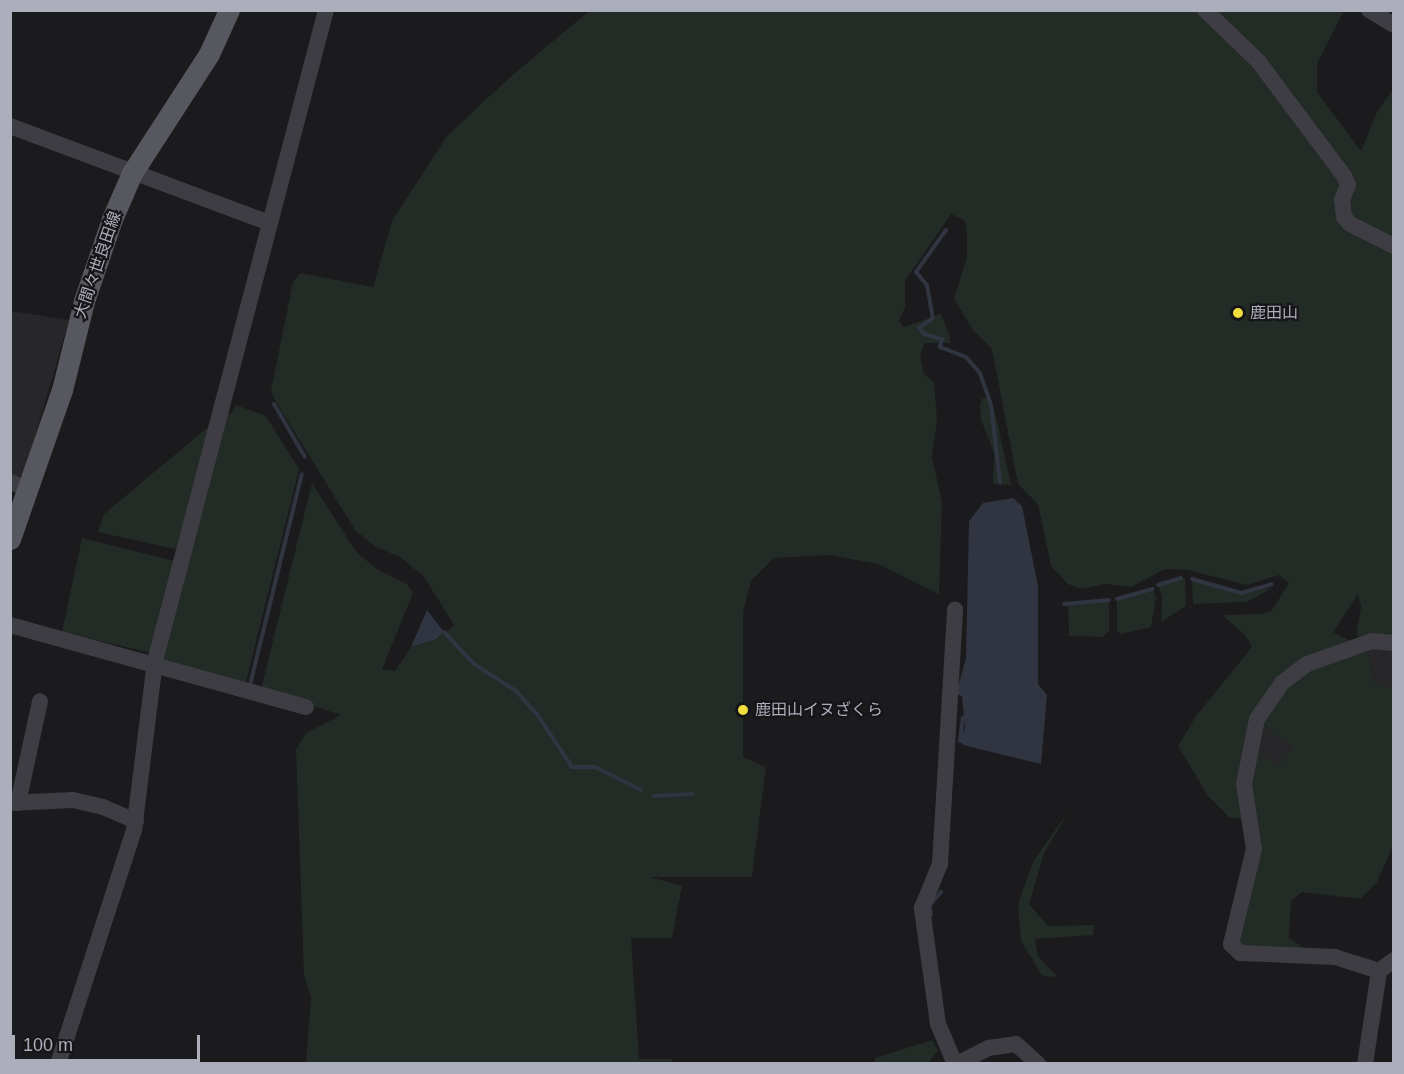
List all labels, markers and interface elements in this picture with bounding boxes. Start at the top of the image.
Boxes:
street label: 大間々世良田線 [71,209,125,321]
place label: 鹿田山 [1250,303,1298,323]
marker: 鹿田山 [1231,306,1245,320]
place label: 鹿田山イヌざくら [755,700,883,720]
marker: 鹿田山イヌざくら [736,703,750,717]
scale bar [15,1023,202,1061]
text: 100 m [23,1035,73,1055]

